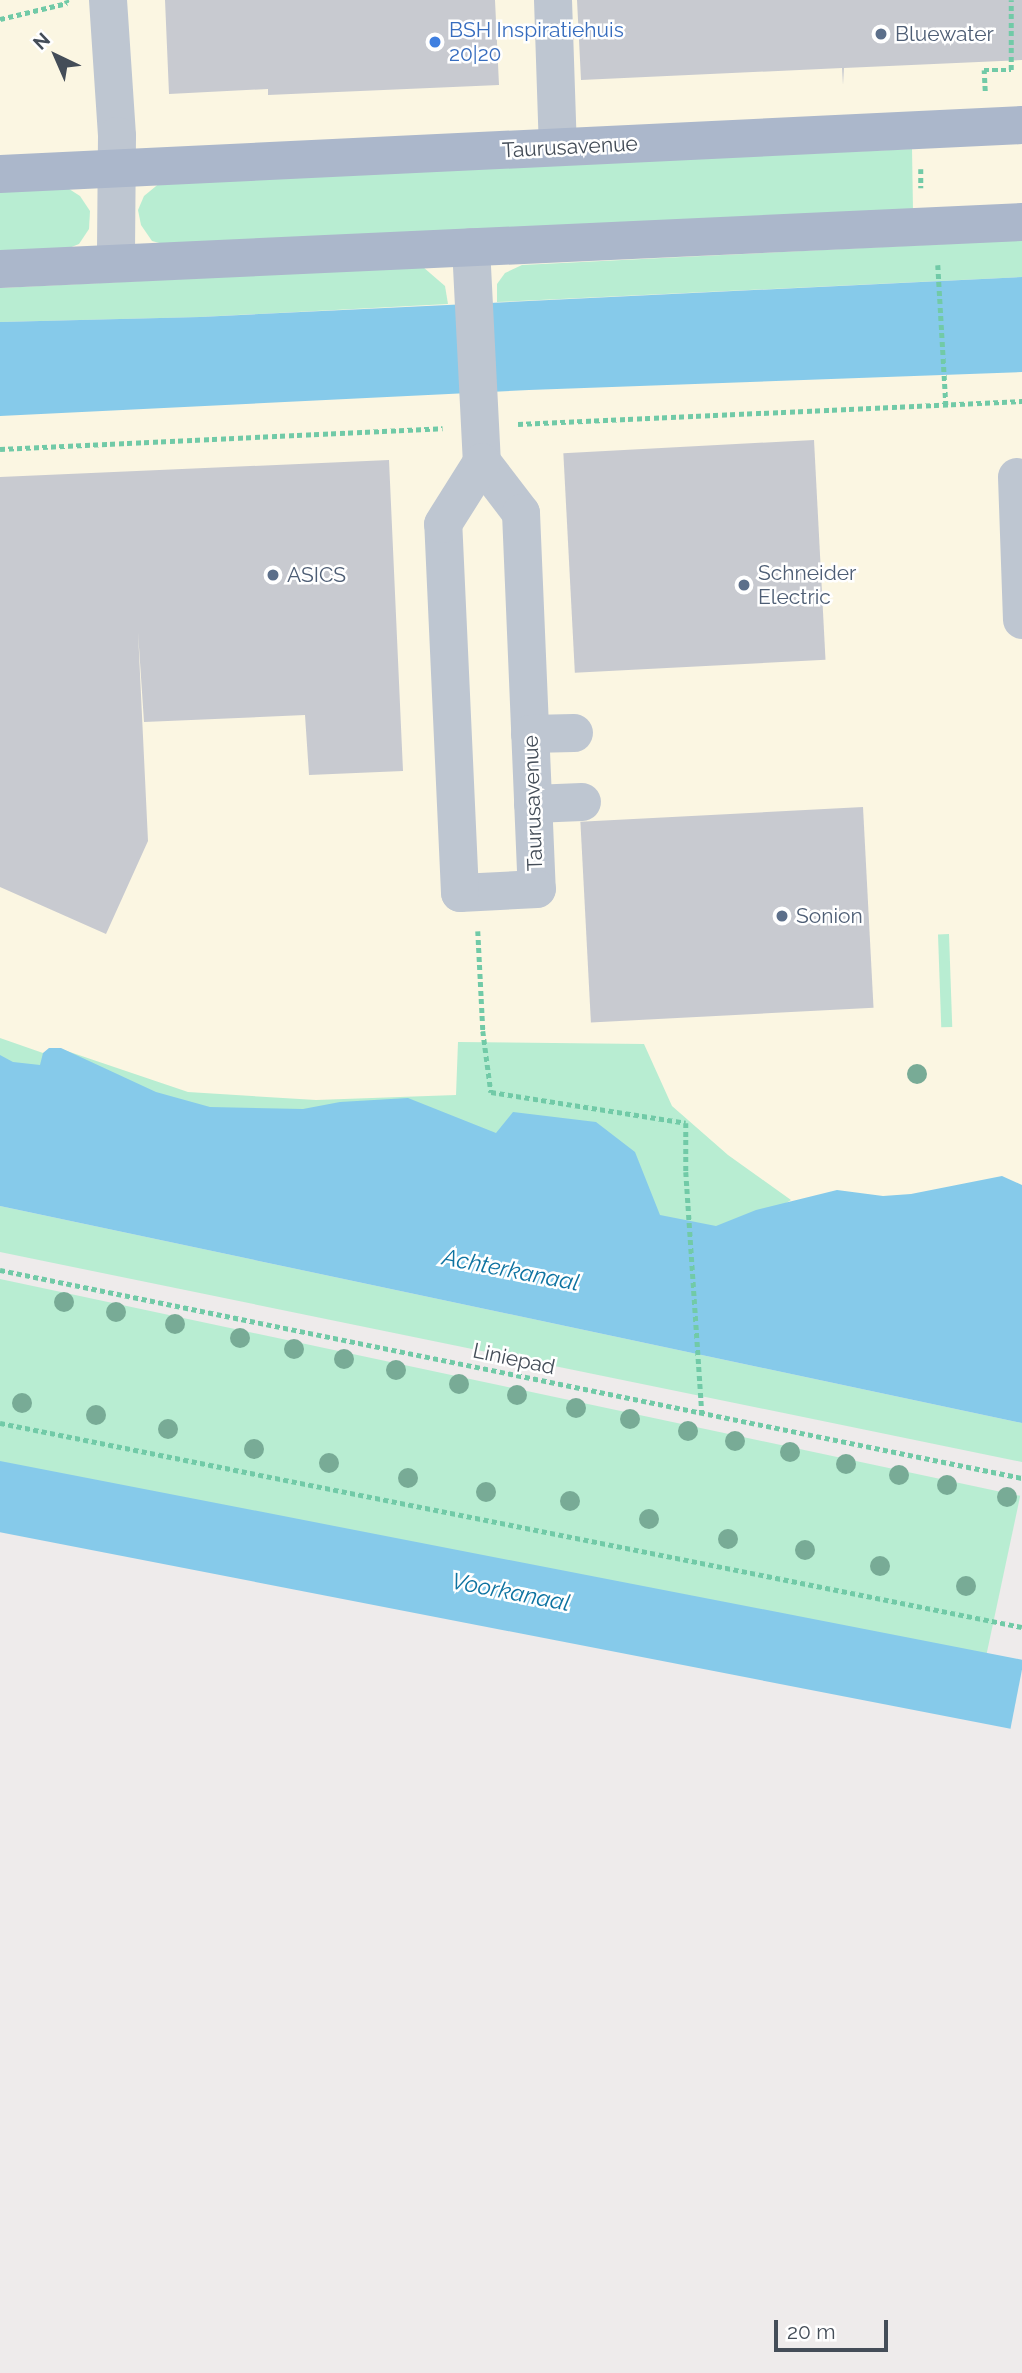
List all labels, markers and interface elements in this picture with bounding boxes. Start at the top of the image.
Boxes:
place label: BSH Inspiratiehuis 20|20 [449,17,624,67]
north arrow [21,21,91,91]
place label: Bluewater [895,21,994,47]
marker: Bluewater [873,26,889,42]
text: N [29,28,54,54]
marker: BSH Inspiratiehuis 20|20 [427,34,443,50]
street label: Taurusavenue [502,131,638,163]
place label: Schneider Electric [758,560,856,610]
place label: ASICS [287,562,346,588]
marker: ASICS [265,567,281,583]
marker: Schneider Electric [736,577,752,593]
street label: Taurusavenue [518,735,548,871]
place label: Sonion [796,903,863,929]
marker: Sonion [774,908,790,924]
water label: Achterkanaal [440,1243,582,1297]
street label: Liniepad [471,1338,557,1380]
water label: Voorkanaal [449,1567,573,1617]
scale bar [777,2306,891,2350]
text: 20 m [787,2319,835,2344]

